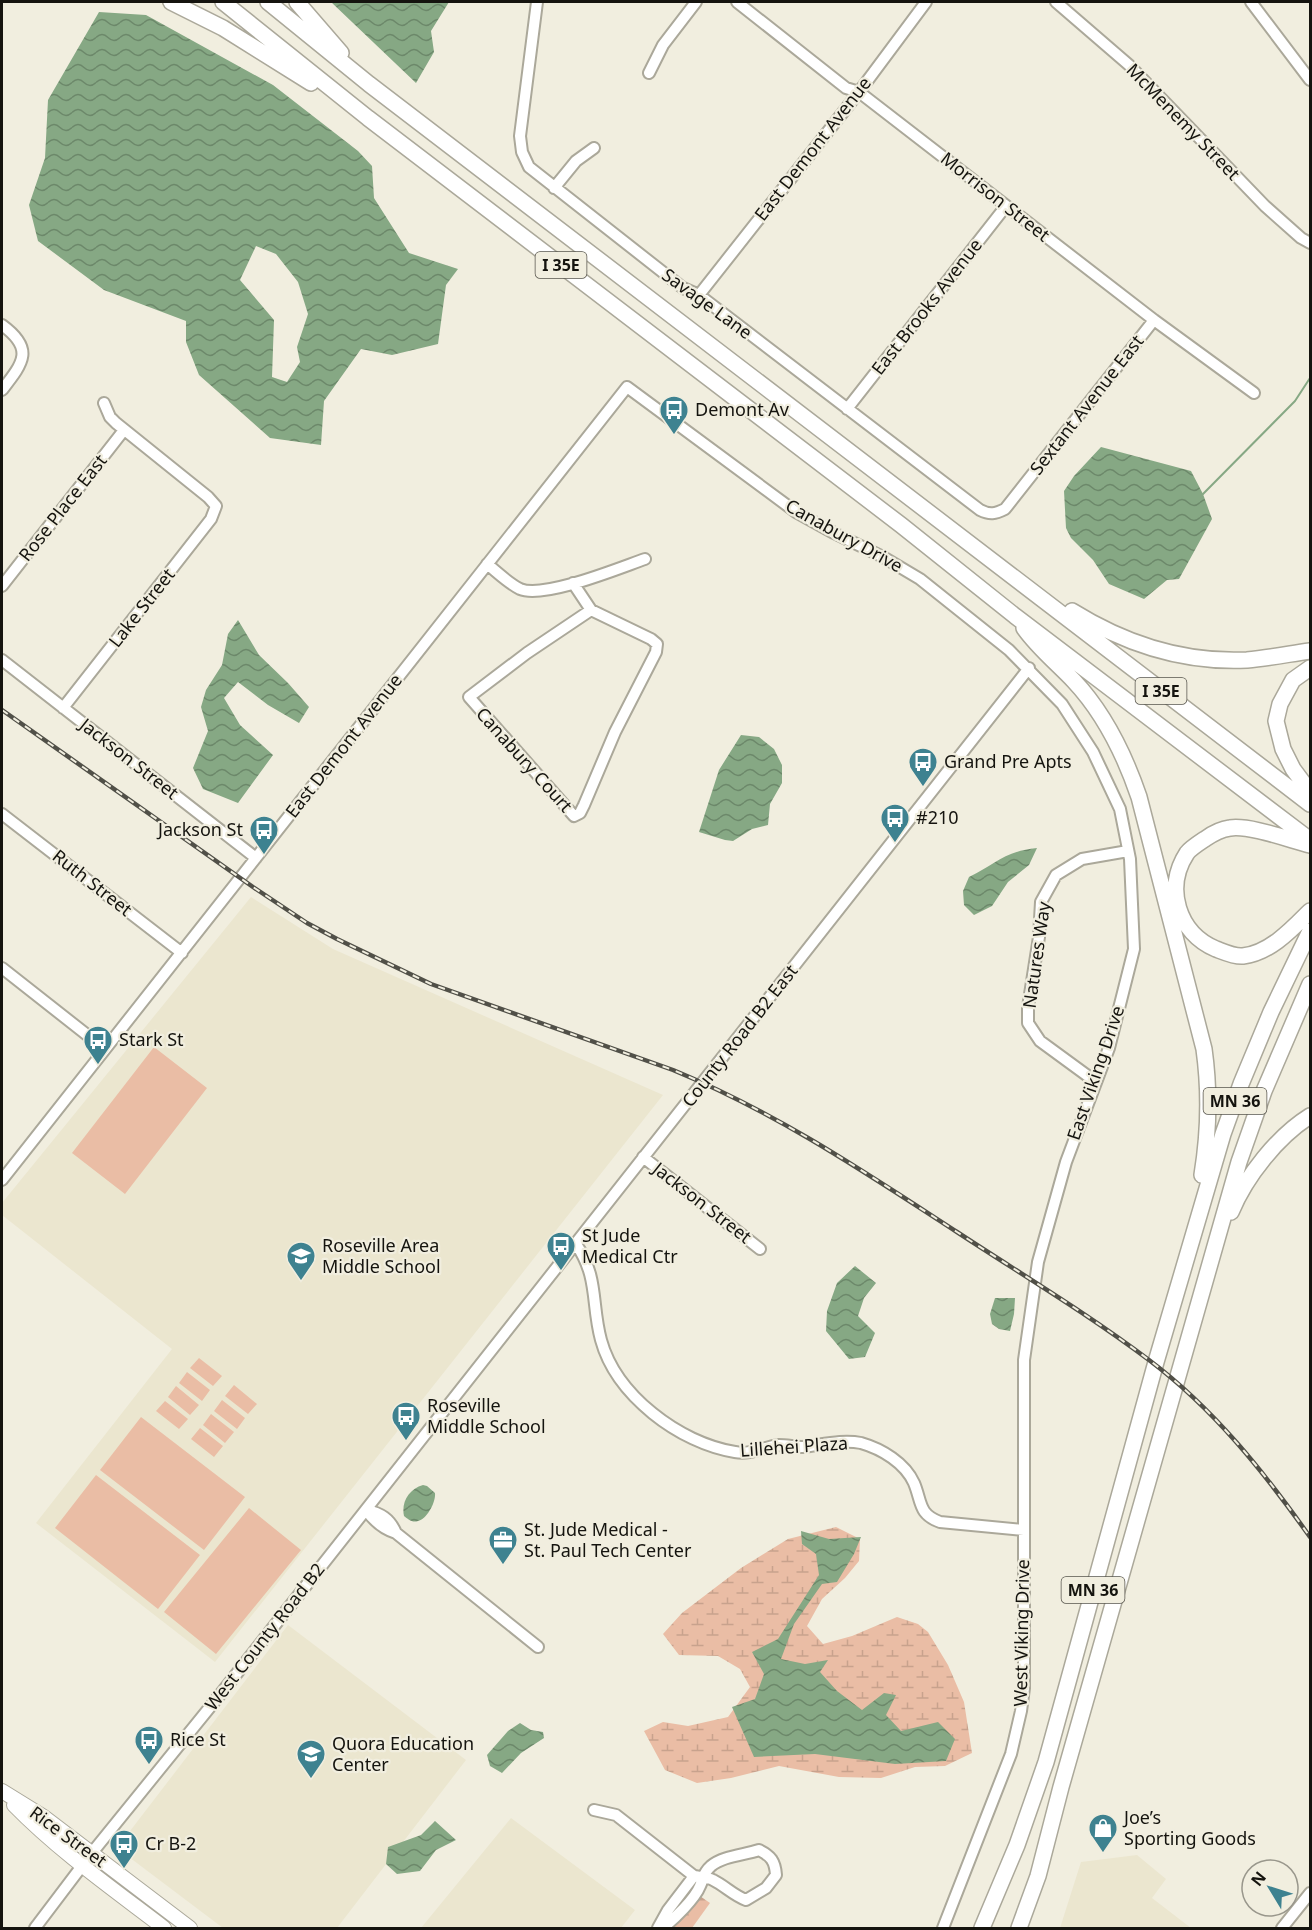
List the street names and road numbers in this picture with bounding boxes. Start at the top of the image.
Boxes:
street label: McMenemy Street [1122,58,1246,185]
street label: East Demont Avenue [748,71,876,225]
street label: Morrison Street [936,146,1056,247]
street label: East Brooks Avenue [865,233,987,379]
road number: I 35E [536,252,586,278]
street label: Savage Lane [658,262,757,344]
street label: Sextant Avenue East [1024,329,1149,479]
street label: Rose Place East [13,448,112,566]
street label: Canabury Drive [782,493,907,577]
street label: Lake Street [103,562,180,652]
street label: East Demont Avenue [279,668,407,822]
road number: I 35E [1136,678,1186,704]
street label: Canabury Court [471,702,579,817]
street label: Jackson Street [74,711,184,805]
street label: Ruth Street [48,844,138,921]
street label: Natures Way [1017,899,1055,1010]
street label: County Road B2 East [676,959,803,1112]
street label: East Viking Drive [1061,1002,1129,1143]
road number: MN 36 [1204,1088,1266,1114]
street label: Jackson Street [647,1155,757,1249]
street label: Lillehei Plaza [739,1430,849,1462]
street label: West County Road B2 [199,1558,329,1715]
street label: West Viking Drive [1008,1559,1034,1707]
road number: MN 36 [1062,1577,1124,1603]
street label: Rice Street [25,1800,112,1873]

